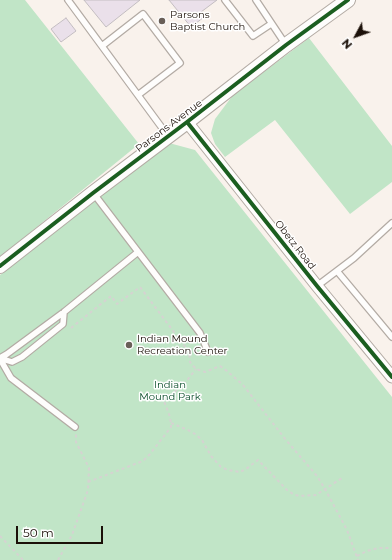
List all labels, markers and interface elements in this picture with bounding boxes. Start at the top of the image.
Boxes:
place label: Parsons Baptist Church [170,9,245,32]
marker: Parsons Baptist Church [157,16,167,26]
north arrow [336,16,376,56]
text: N [339,36,355,52]
street label: Parsons Avenue [133,97,205,155]
street label: Obetz Road [272,218,318,272]
place label: Indian Mound Recreation Center [137,333,228,356]
marker: Indian Mound Recreation Center [124,340,134,350]
park label: Indian Mound Park [139,379,201,402]
scale bar [18,518,105,544]
text: 50 m [23,525,54,540]

